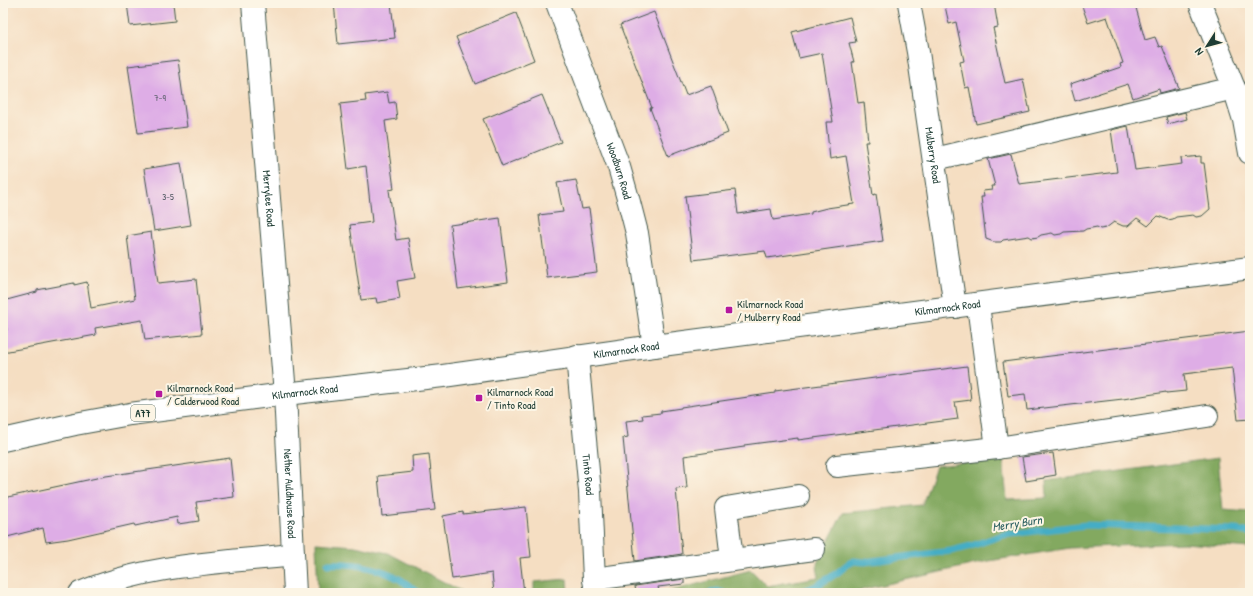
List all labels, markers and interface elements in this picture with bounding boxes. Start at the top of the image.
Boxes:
north arrow [1187,26,1227,66]
text: N [1191,45,1206,58]
house number: 7-9 [154,92,166,104]
street label: Mulberry Road [922,126,944,185]
street label: Woodburn Road [603,140,635,201]
street label: Merrylee Road [260,170,278,228]
house number: 3-5 [162,191,174,203]
street label: Kilmarnock Road [914,296,982,319]
place label: Kilmarnock Road / Mulberry Road [737,297,804,324]
marker: Kilmarnock Road / Mulberry Road [724,305,734,315]
street label: Kilmarnock Road [592,338,661,362]
place label: Kilmarnock Road / Calderwood Road [167,381,240,408]
street label: Kilmarnock Road [271,381,339,403]
place label: Kilmarnock Road / Tinto Road [487,385,554,412]
marker: Kilmarnock Road / Calderwood Road [154,389,164,399]
marker: Kilmarnock Road / Tinto Road [474,393,484,403]
road number: A77 [131,405,155,421]
street label: Nether Auldhouse Road [281,448,299,539]
street label: Tinto Road [579,453,597,496]
water label: Merry Burn [991,510,1045,535]

